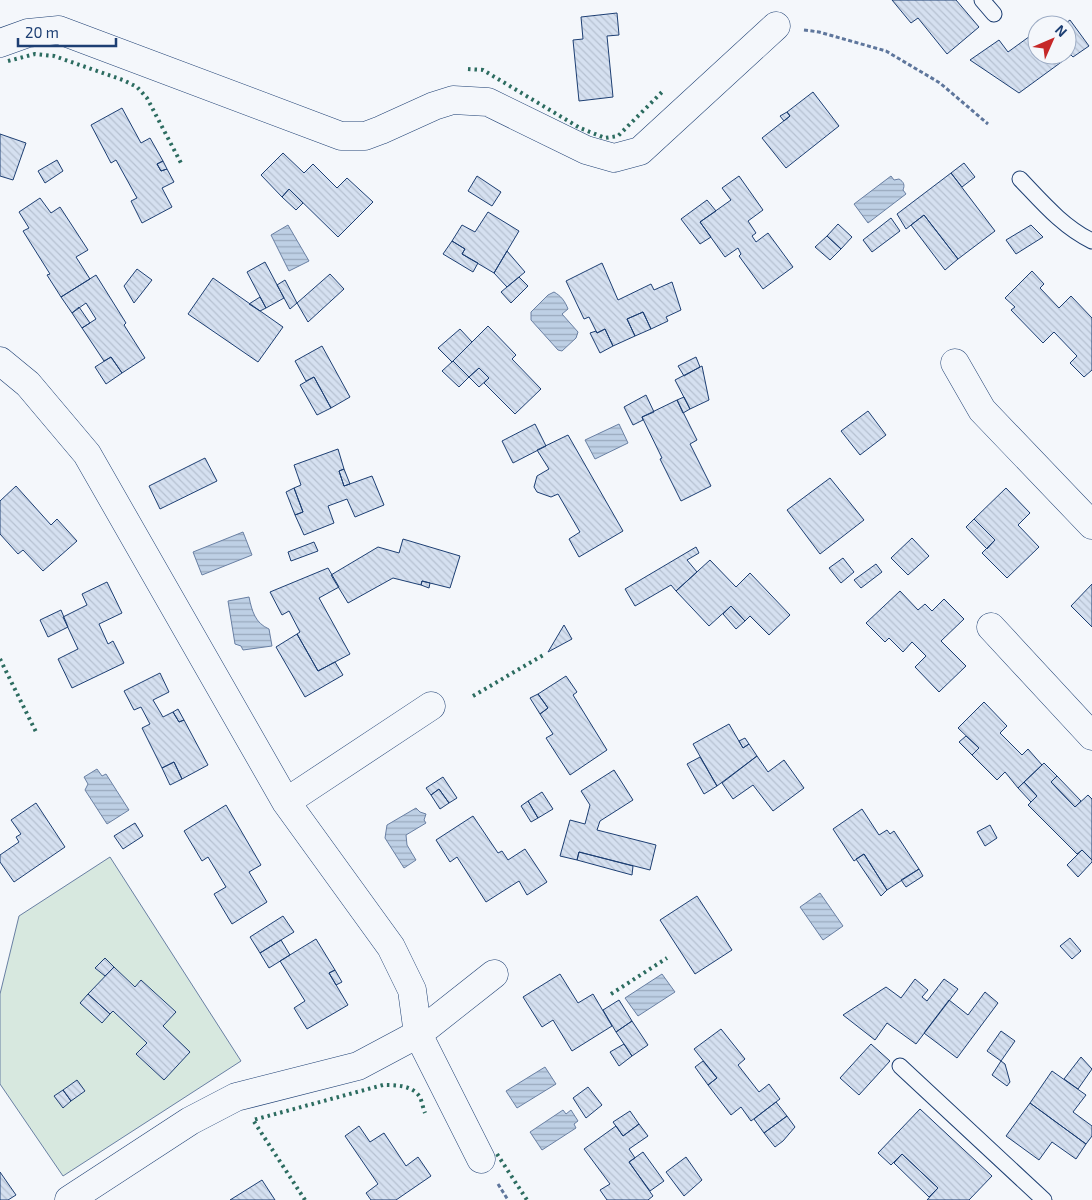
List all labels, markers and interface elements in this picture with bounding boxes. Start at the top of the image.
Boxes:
scale bar [18,15,115,47]
north arrow [1027,15,1077,65]
text: N [1052,21,1071,40]
text: 20 m [25,23,59,41]

